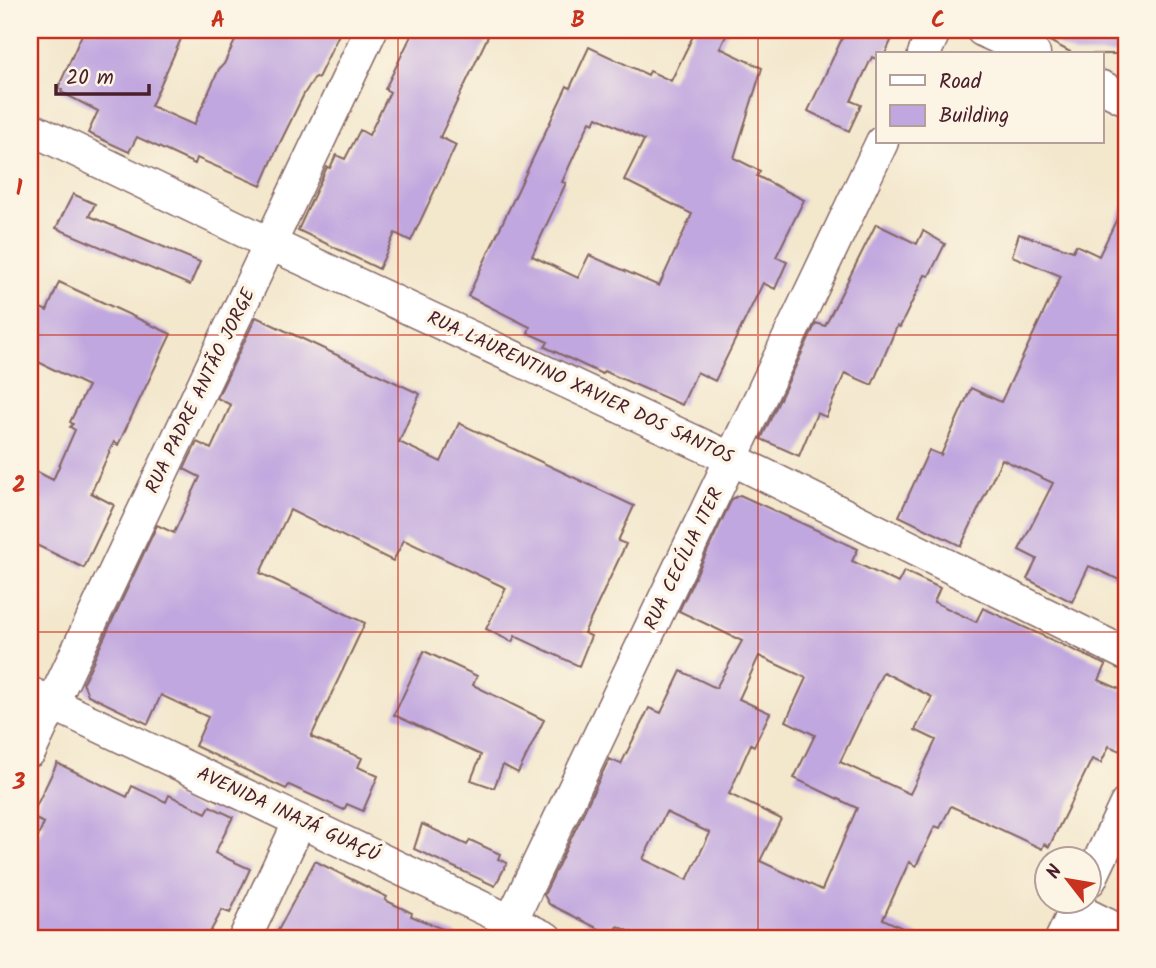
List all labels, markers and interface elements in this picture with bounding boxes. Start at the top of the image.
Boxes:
text: A [211,3,225,39]
text: B [571,3,585,39]
text: C [931,3,945,39]
scale bar [56,52,149,96]
legend [876,52,1104,144]
text: 20 m [66,62,114,95]
text: Road [939,66,982,99]
text: Building [939,100,1009,133]
text: 1 [16,171,23,207]
street label: RUA PADRE ANTÃO JORGE [138,282,264,499]
street label: RUA LAURENTINO XAVIER DOS SANTOS [422,304,738,472]
text: 2 [12,468,26,504]
street label: RUA CECÍLIA ITER [637,483,731,635]
street label: AVENIDA INAJÁ GUAÇÚ [192,759,384,871]
text: 3 [12,765,26,801]
north arrow [1034,846,1104,916]
text: N [1039,859,1071,885]

